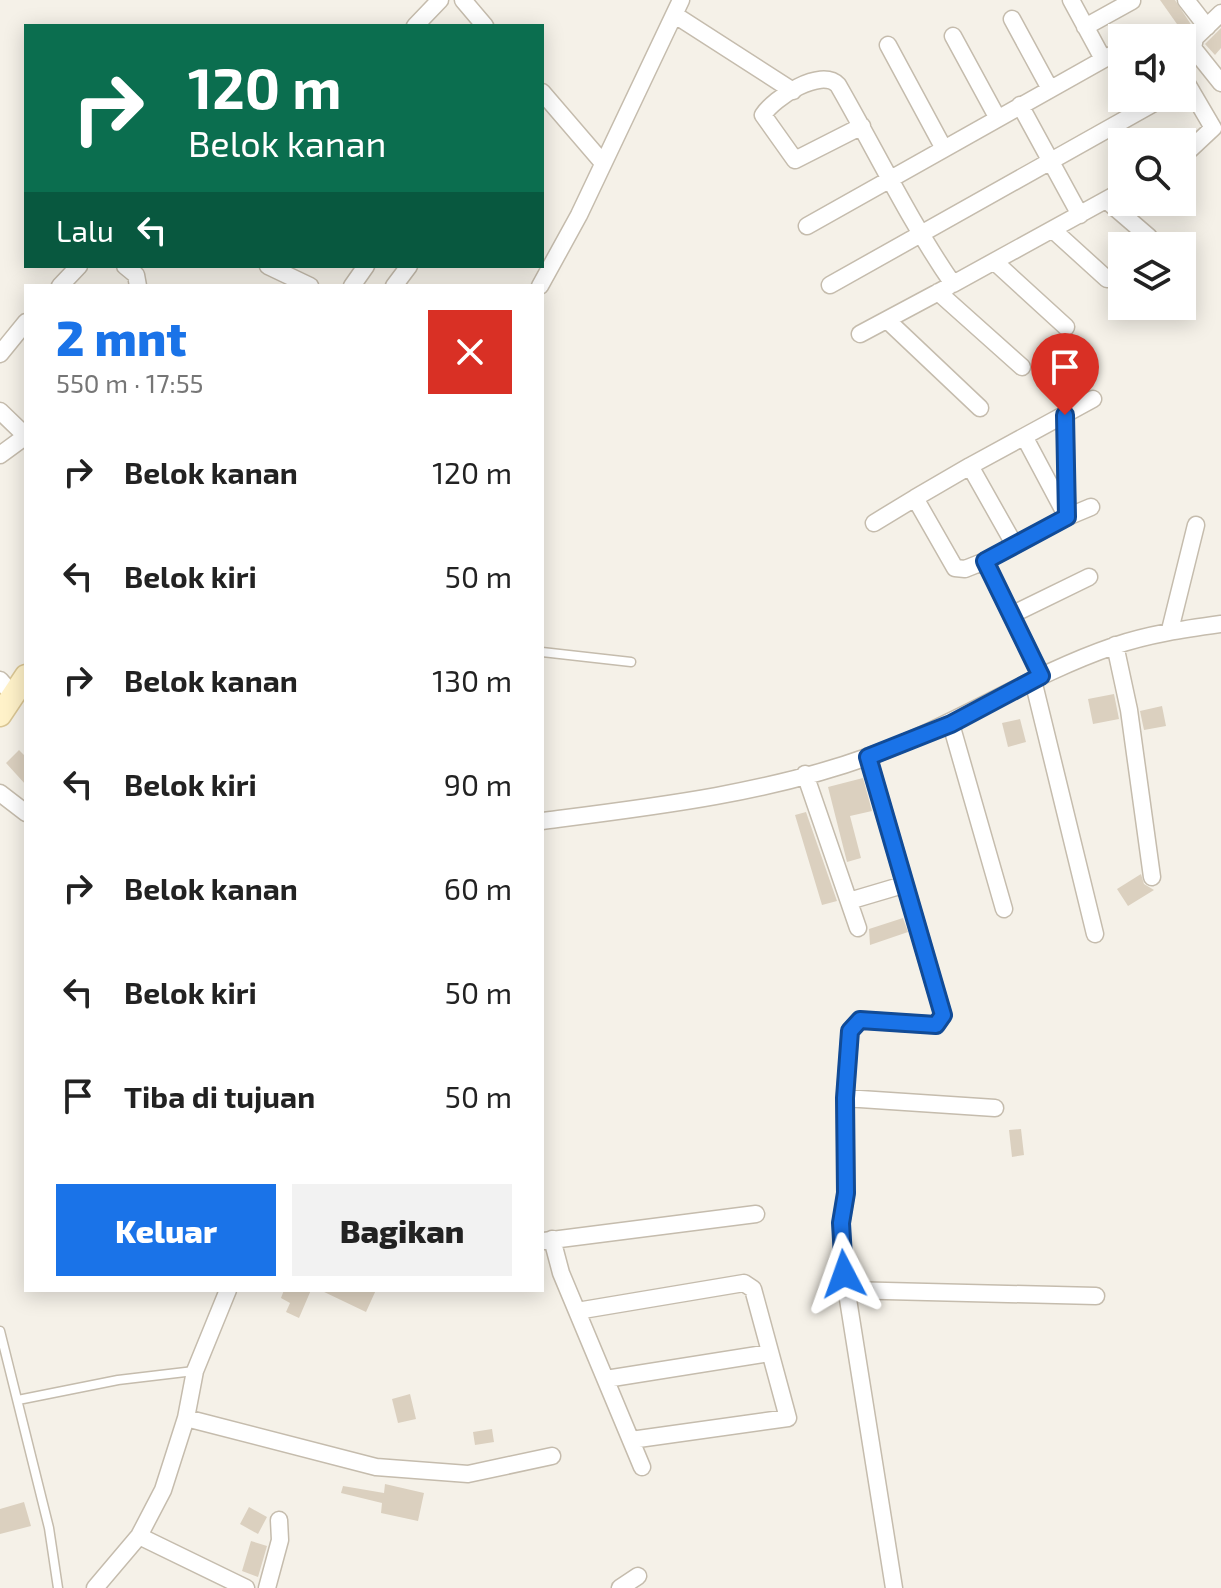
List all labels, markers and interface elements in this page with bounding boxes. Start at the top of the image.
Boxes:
map controls [1108,24,1196,320]
button: sound [1108,24,1196,112]
text: 120 m [188,53,342,120]
icon: right [56,56,160,160]
text: Belok kanan [188,121,386,164]
button: search [1108,128,1196,216]
icon: left [130,208,174,252]
text: Lalu [56,212,114,248]
button: layers [1108,232,1196,320]
text: 2 mnt [56,308,187,366]
button: close [428,310,512,394]
pin [1031,333,1099,415]
icon: arrive [1043,345,1087,389]
text: 550 m · 17:55 [56,367,204,398]
icon: right [56,450,100,494]
text: Belok kanan [124,454,298,490]
text: 120 m [432,454,512,490]
icon: left [56,554,100,598]
text: Belok kiri [124,558,257,594]
text: 50 m [445,558,512,594]
icon: right [56,658,100,702]
text: Belok kanan [124,662,298,698]
text: 130 m [432,662,512,698]
icon: left [56,762,100,806]
text: Belok kiri [124,766,257,802]
text: 90 m [444,766,512,802]
icon: right [56,866,100,910]
text: Belok kanan [124,870,298,906]
text: 60 m [444,870,512,906]
icon: left [56,970,100,1014]
text: Belok kiri [124,974,257,1010]
text: 50 m [445,974,512,1010]
icon: arrive [56,1074,100,1118]
text: Tiba di tujuan [124,1078,315,1114]
text: 50 m [445,1078,512,1114]
button: Keluar [56,1184,276,1276]
button: Bagikan [292,1184,512,1276]
position arrow [802,1232,886,1316]

